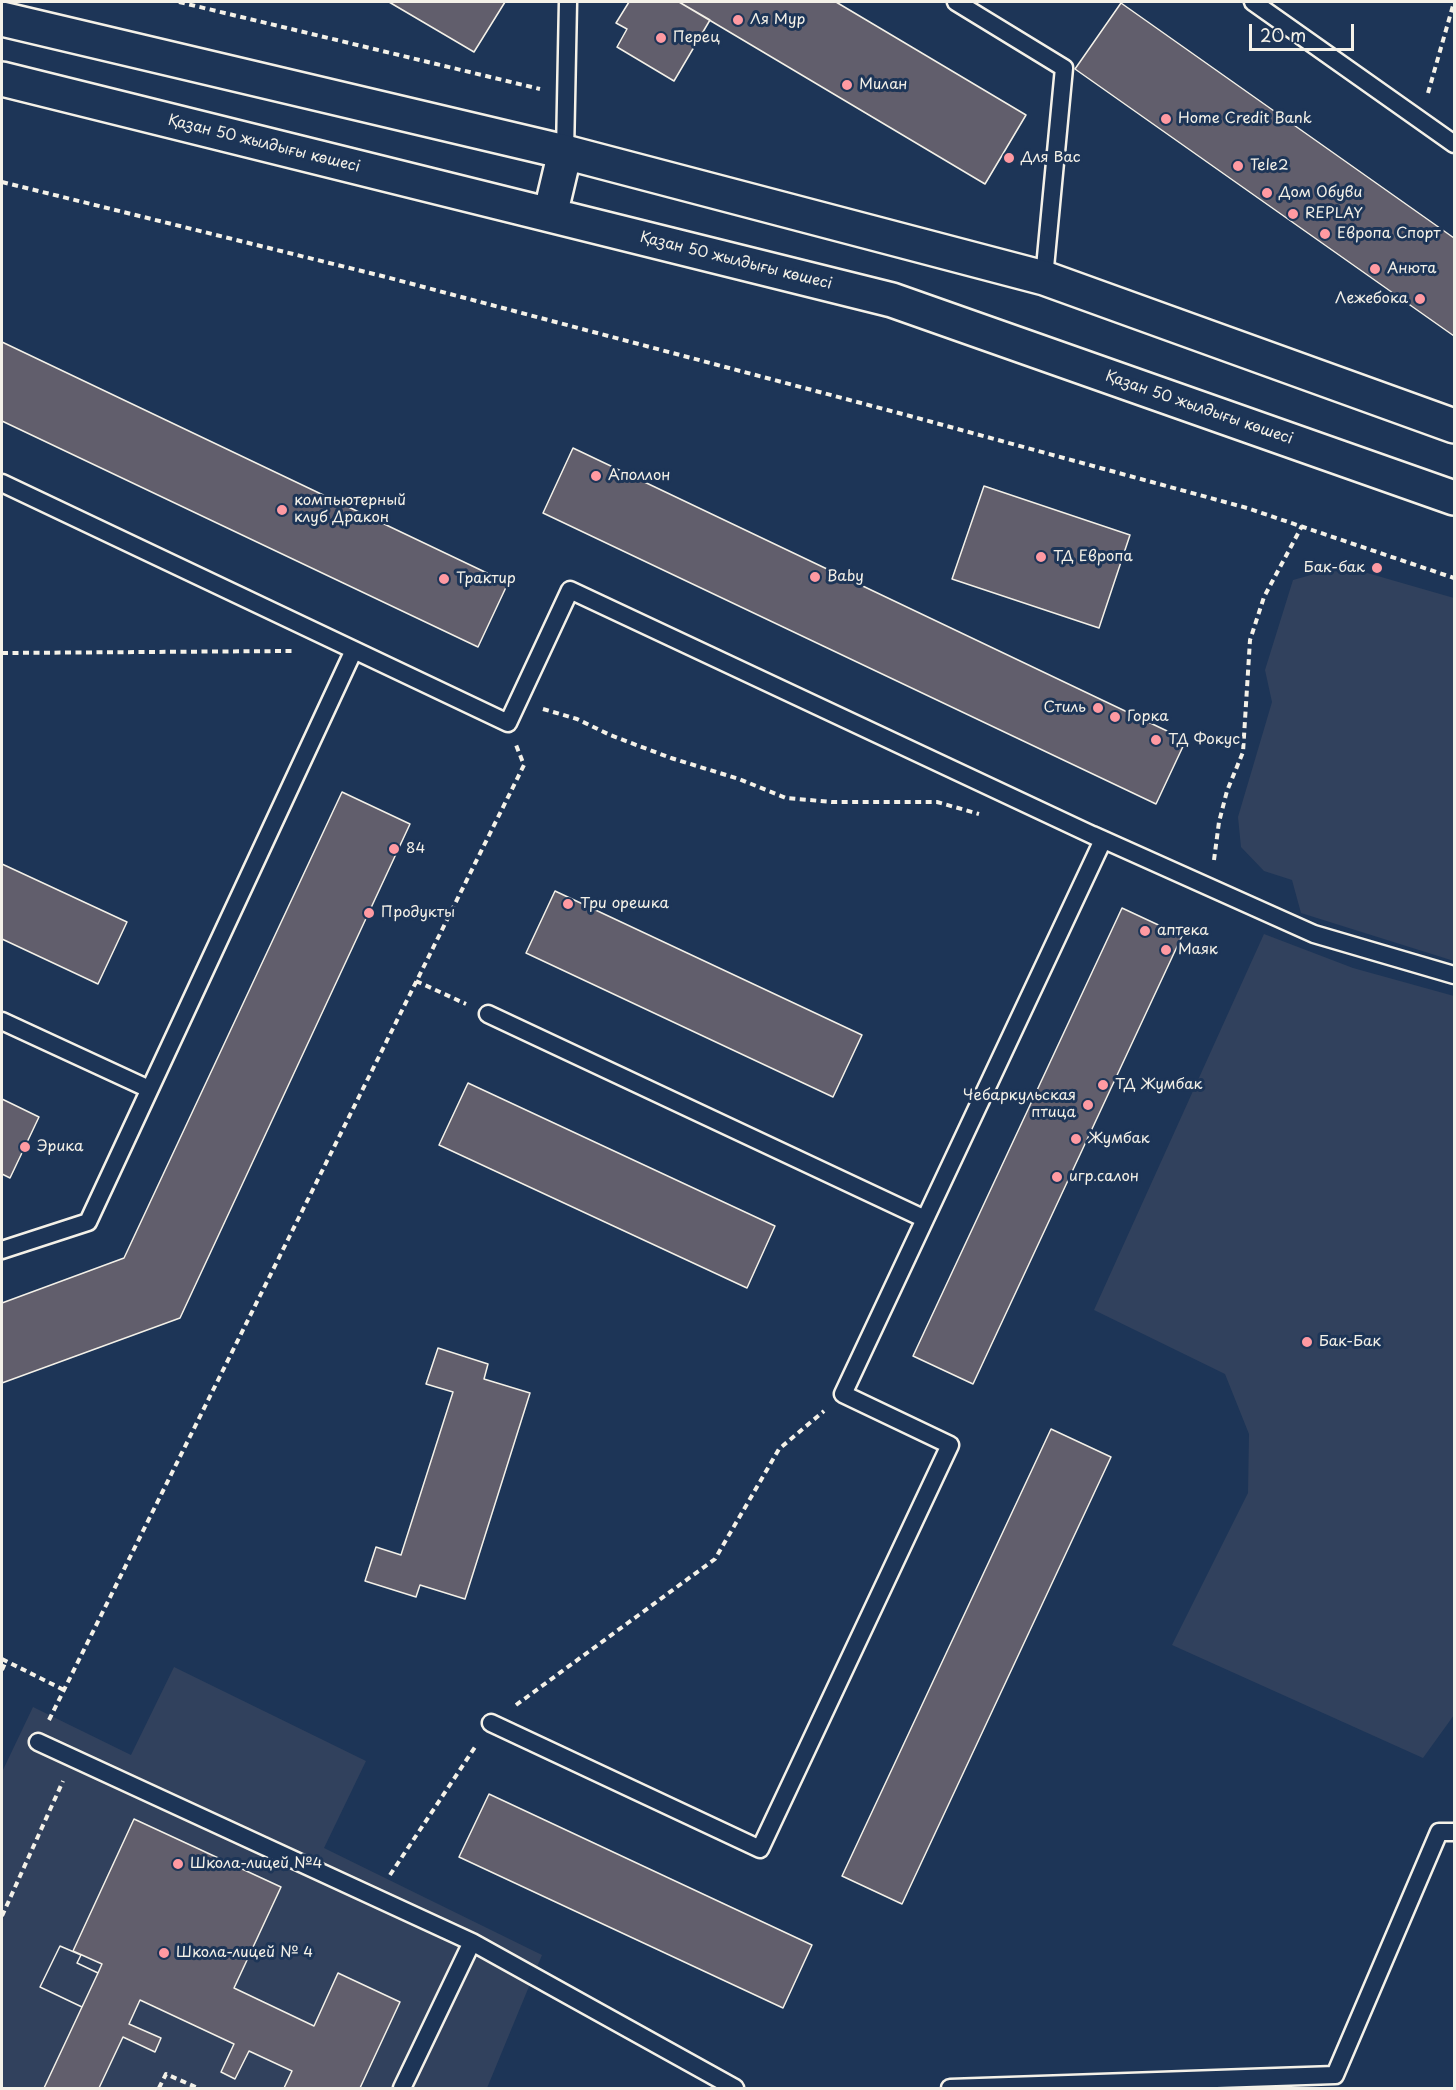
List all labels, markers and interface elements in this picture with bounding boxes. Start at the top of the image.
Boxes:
place label: Ля Мур [750,11,805,29]
scale bar [1252,12,1357,50]
marker: Ля Мур [731,13,745,27]
text: 20 m [1260,21,1306,48]
place label: Перец [673,29,720,47]
marker: Перец [654,31,668,45]
place label: Милан [859,76,907,94]
marker: Милан [840,78,854,92]
place label: Home Credit Bank [1178,110,1312,128]
street label: Қазан 50 жылдығы көшесі [166,111,362,177]
marker: Home Credit Bank [1159,112,1173,126]
place label: Для Вас [1021,149,1081,167]
marker: Для Вас [1002,151,1016,165]
place label: Tele2 [1250,157,1289,175]
marker: Tele2 [1231,159,1245,173]
place label: Дом Обуви [1279,184,1362,202]
marker: Дом Обуви [1260,186,1274,200]
place label: REPLAY [1305,205,1363,223]
marker: REPLAY [1286,207,1300,221]
place label: Европа Спорт [1337,225,1441,243]
marker: Европа Спорт [1318,227,1332,241]
street label: Қазан 50 жылдығы көшесі [638,228,834,294]
place label: Анюта [1387,260,1436,278]
marker: Анюта [1368,262,1382,276]
place label: Лежебока [1335,290,1408,308]
marker: Лежебока [1413,292,1427,306]
street label: Қазан 50 жылдығы көшесі [1103,367,1295,449]
place label: Аполлон [608,467,670,485]
marker: Аполлон [589,469,603,483]
place label: компьютерный клуб Дракон [294,492,406,527]
marker: компьютерный клуб Дракон [275,503,289,517]
place label: ТД Европа [1053,548,1133,566]
marker: ТД Европа [1034,550,1048,564]
place label: Бак-бак [1304,559,1365,577]
marker: Бак-бак [1370,561,1384,575]
place label: Baby [827,568,864,586]
place label: Трактир [456,570,516,588]
marker: Baby [808,570,822,584]
marker: Трактир [437,572,451,586]
place label: Стиль [1044,699,1086,717]
marker: Стиль [1091,701,1105,715]
place label: Горка [1127,708,1169,726]
marker: Горка [1108,710,1122,724]
place label: ТД Фокус [1168,731,1240,749]
marker: ТД Фокус [1149,733,1163,747]
place label: 84 [406,840,425,858]
marker: 84 [387,842,401,856]
place label: Три орешка [580,895,669,913]
marker: Три орешка [561,897,575,911]
place label: Продукты [381,904,455,922]
marker: Продукты [362,906,376,920]
place label: аптека [1157,922,1209,940]
marker: аптека [1138,924,1152,938]
place label: Маяк [1178,941,1218,959]
marker: Маяк [1159,943,1173,957]
place label: ТД Жумбак [1115,1076,1202,1094]
marker: ТД Жумбак [1096,1078,1110,1092]
place label: Чебаркульская птица [963,1087,1076,1122]
marker: Чебаркульская птица [1081,1098,1095,1112]
place label: Жумбак [1088,1130,1150,1148]
marker: Жумбак [1069,1132,1083,1146]
place label: Эрика [37,1138,83,1156]
marker: Эрика [18,1140,32,1154]
place label: игр.салон [1069,1168,1139,1186]
marker: игр.салон [1050,1170,1064,1184]
place label: Бак-Бак [1319,1333,1381,1351]
marker: Бак-Бак [1300,1335,1314,1349]
place label: Школа-лицей №4 [190,1855,322,1873]
marker: Школа-лицей №4 [171,1857,185,1871]
place label: Школа-лицей № 4 [176,1944,313,1962]
marker: Школа-лицей № 4 [157,1946,171,1960]

